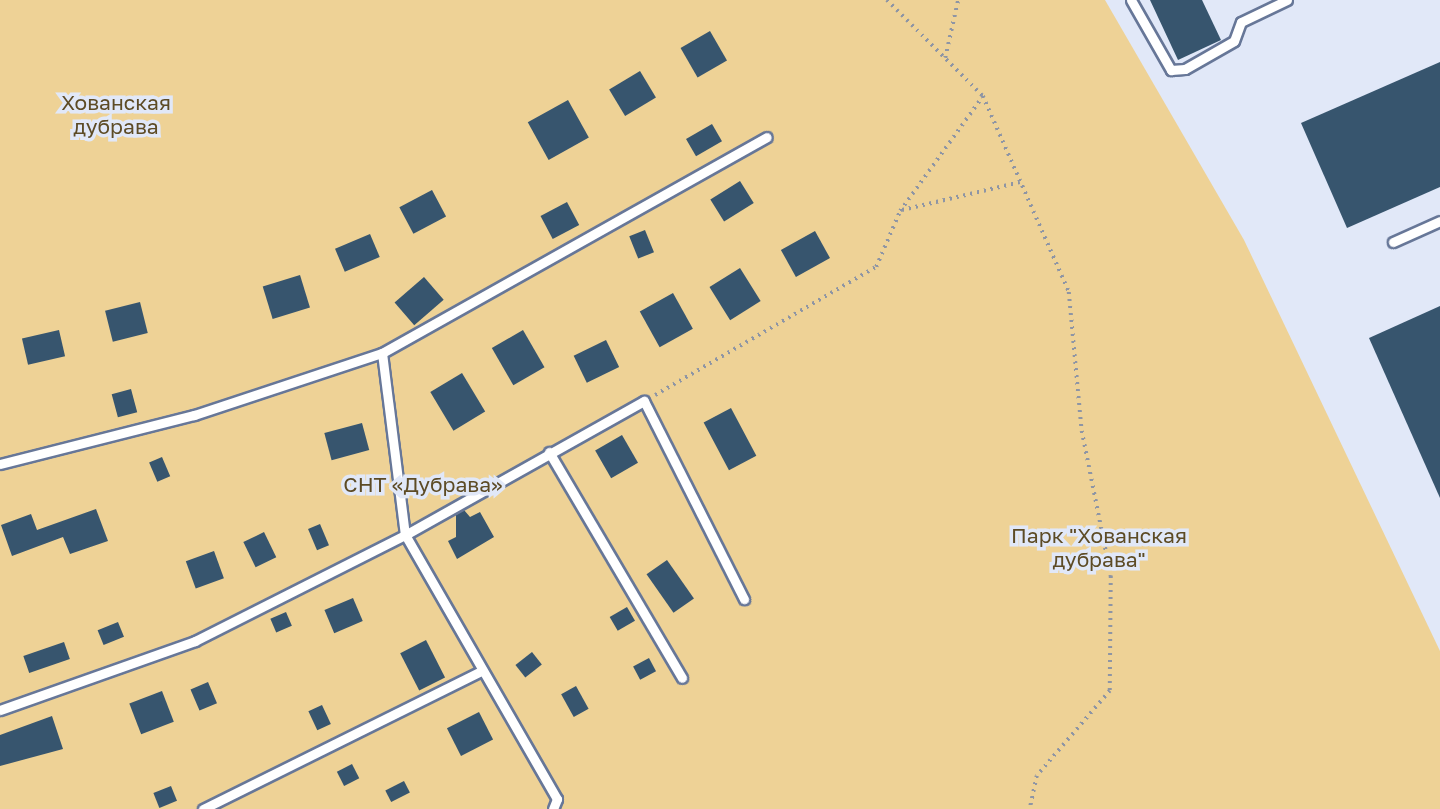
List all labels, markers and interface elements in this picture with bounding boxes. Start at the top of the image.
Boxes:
park label: Хованская дубрава [61,89,171,139]
park label: СНТ «Дубрава» [343,471,503,497]
park label: Парк "Хованская дубрава" [1011,522,1187,572]

